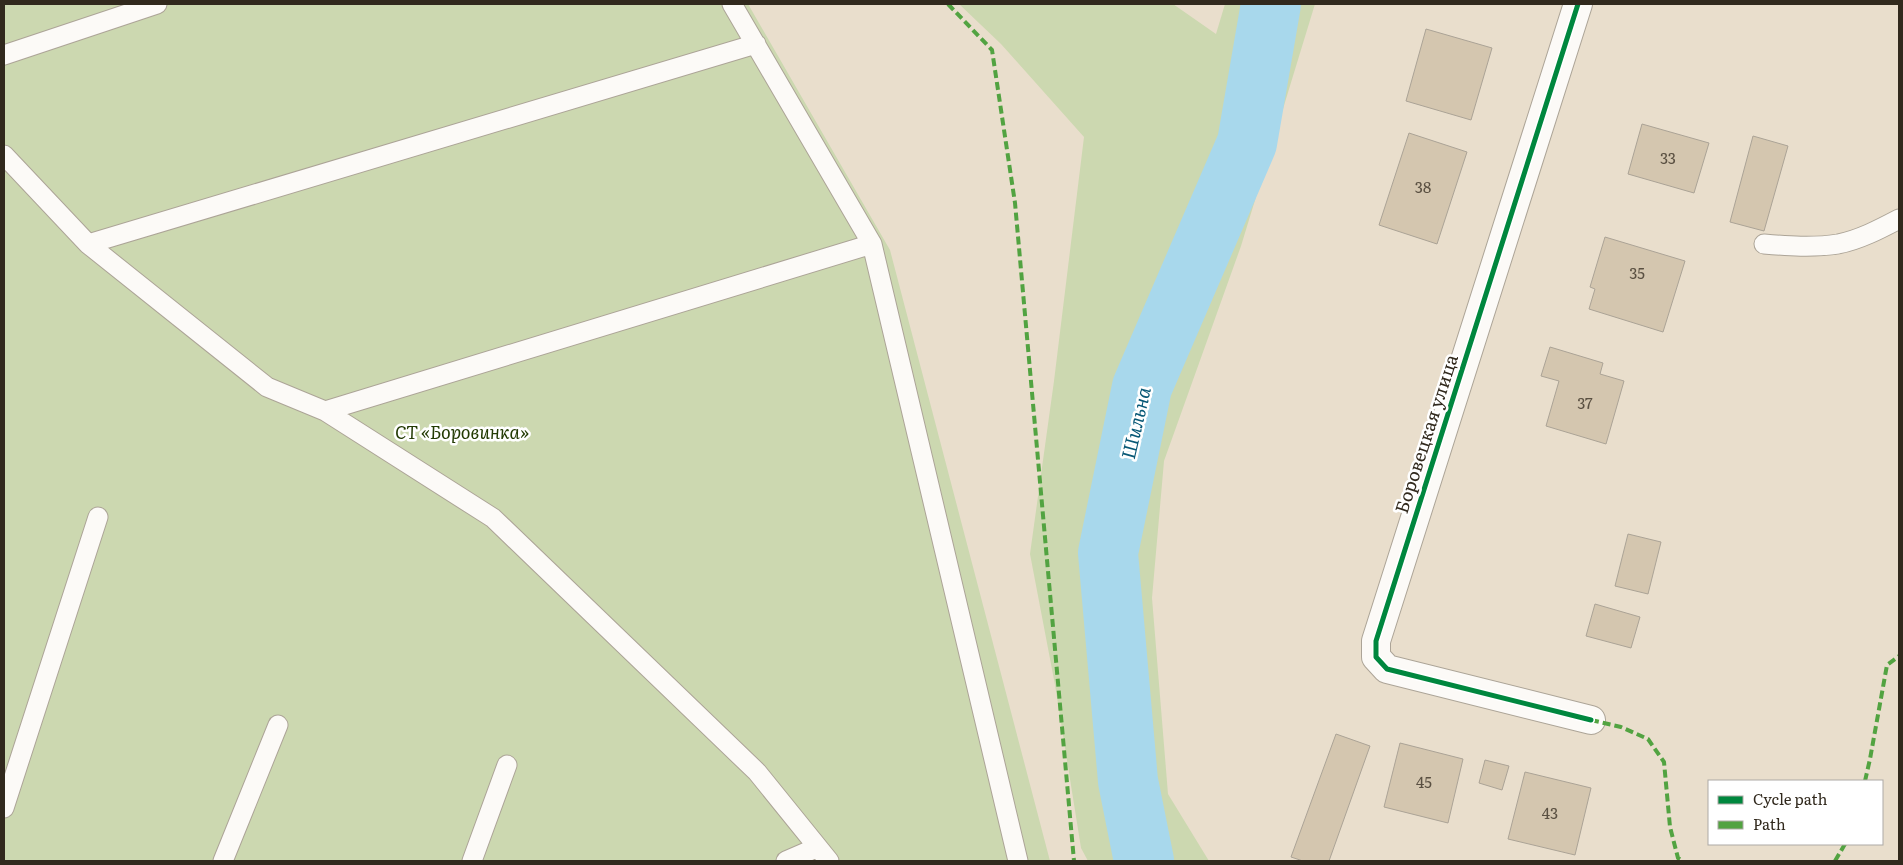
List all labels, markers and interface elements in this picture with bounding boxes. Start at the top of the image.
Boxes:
house number: 33 [1660,146,1676,169]
house number: 38 [1415,175,1431,198]
house number: 35 [1629,261,1645,284]
street label: Боровецкая улица [1387,350,1464,517]
water label: Шильна [1113,384,1157,462]
house number: 37 [1577,391,1593,414]
park label: СТ «Боровинка» [395,418,529,445]
house number: 45 [1416,770,1432,793]
legend [1708,780,1883,845]
text: Cycle path [1753,787,1828,810]
house number: 43 [1542,801,1558,824]
text: Path [1753,812,1786,835]

